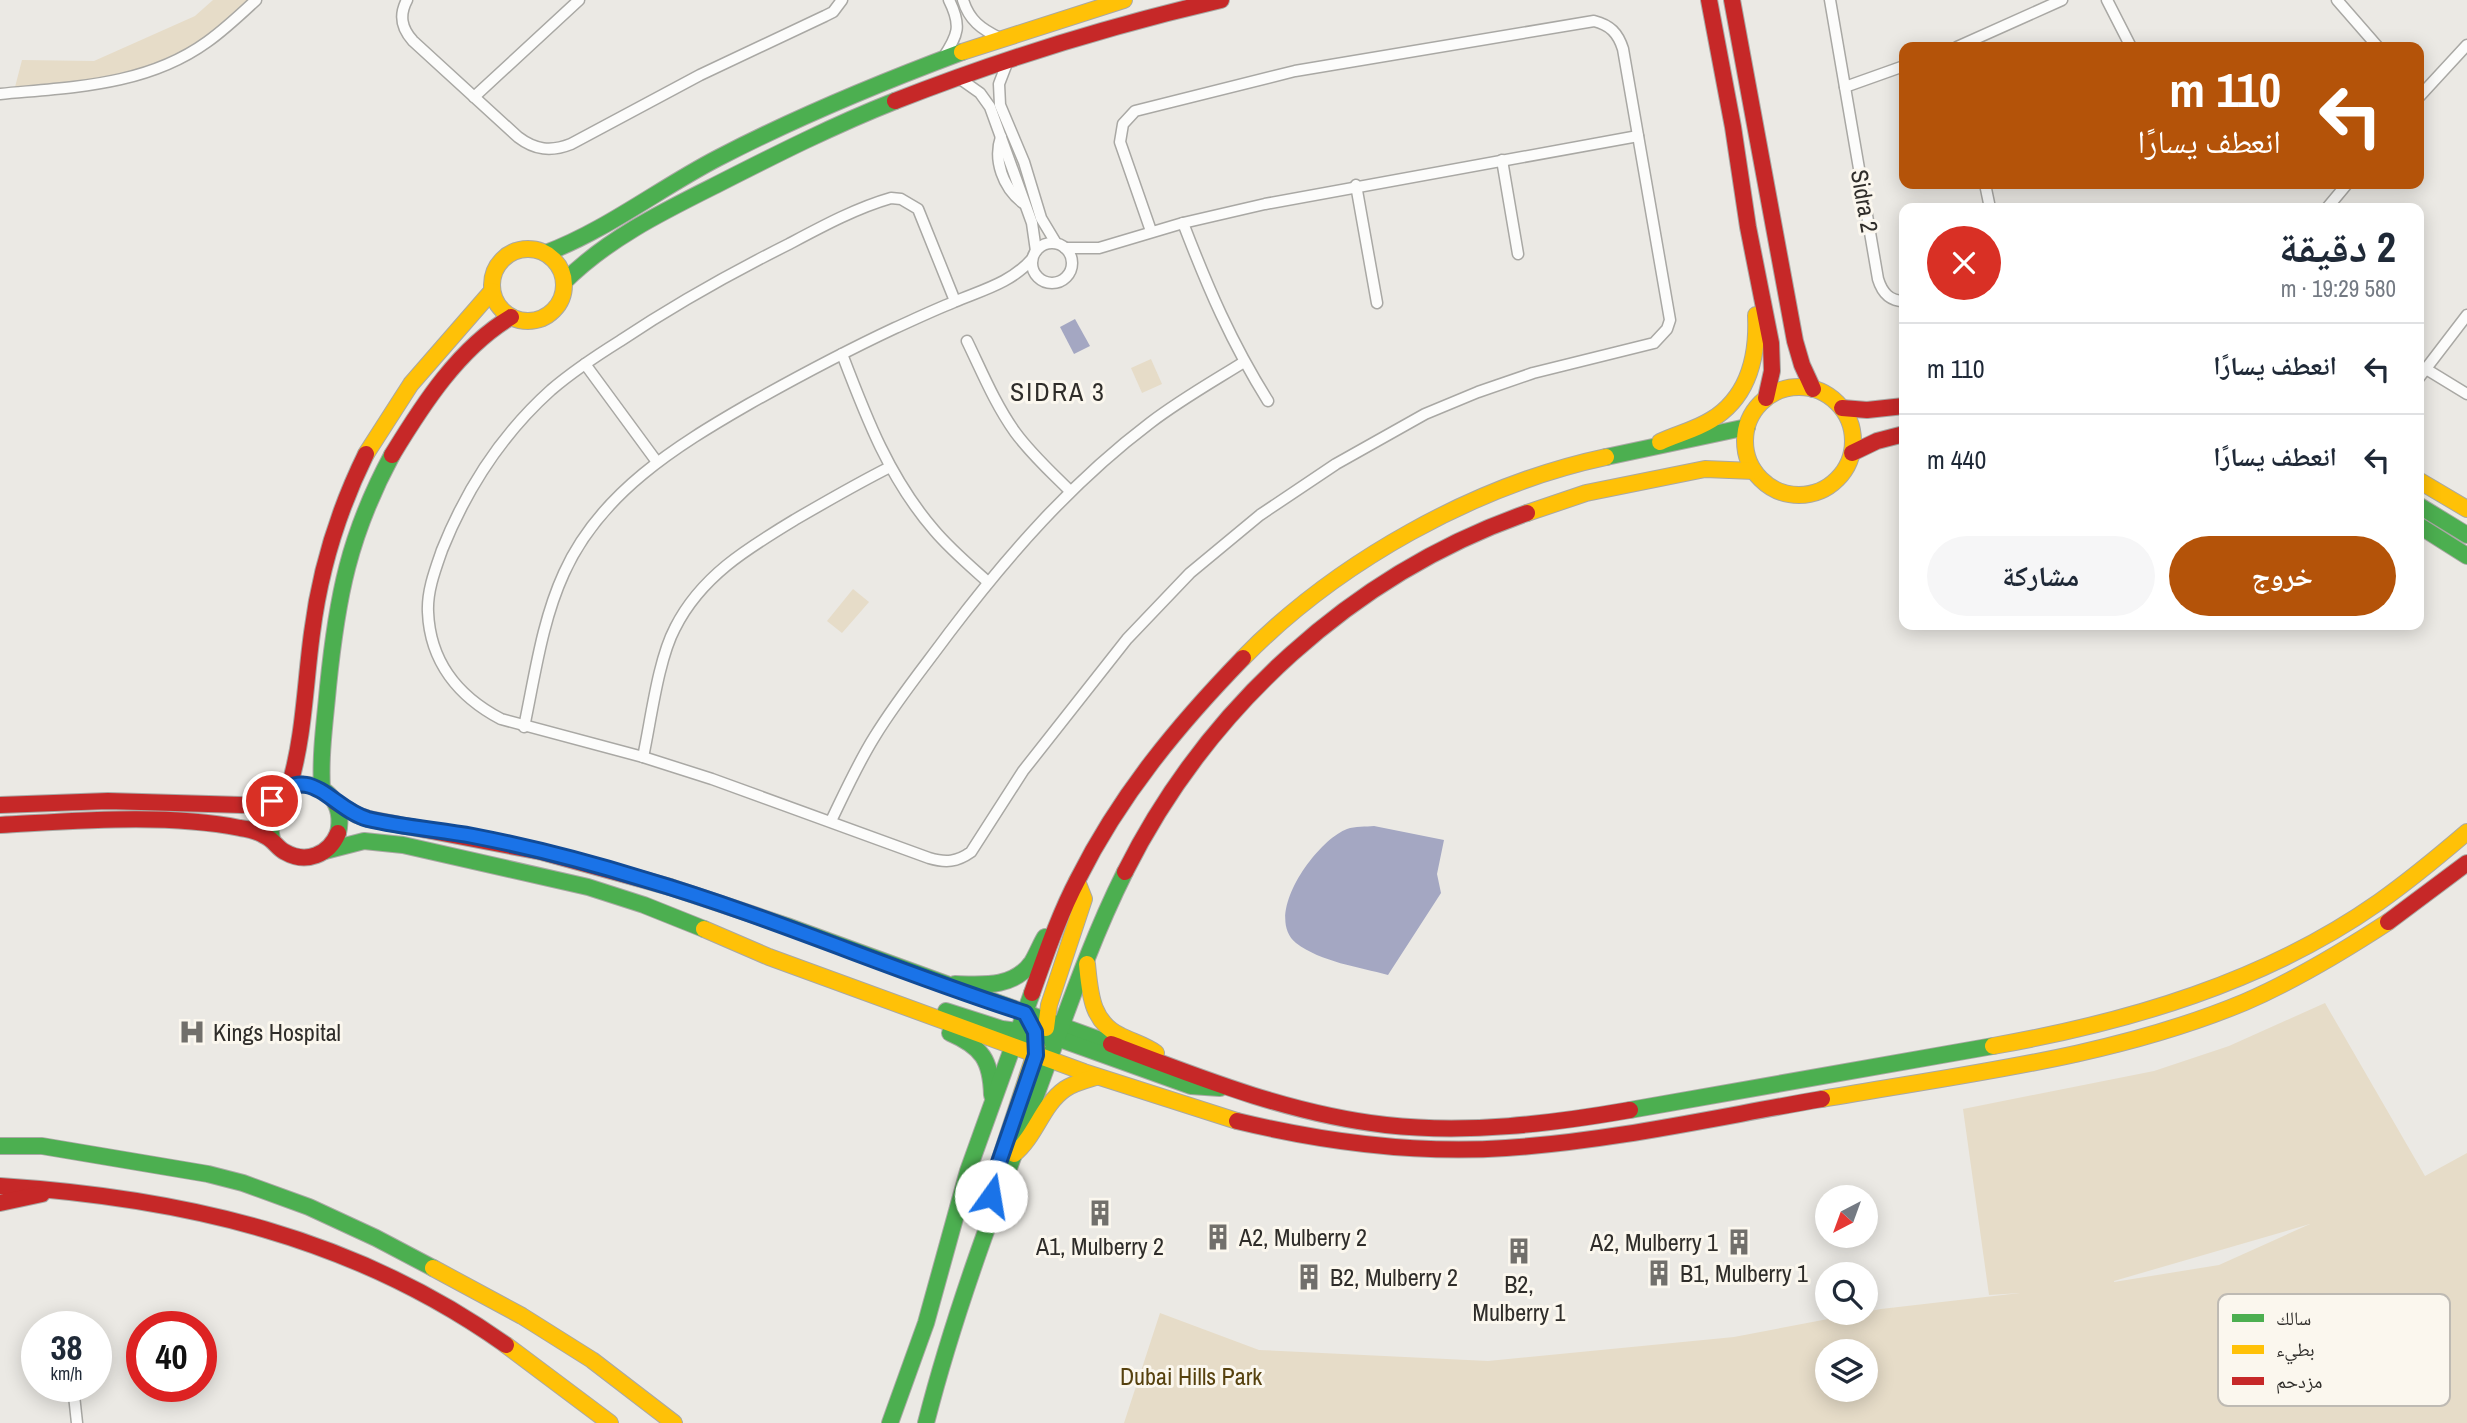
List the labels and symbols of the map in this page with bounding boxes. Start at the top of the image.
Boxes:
street label: Sidra 2 [1844,167,1886,235]
district label: SIDRA 3 [1010,374,1106,409]
pin [242,771,302,831]
place label: Kings Hospital [213,1016,341,1048]
hospital icon: Kings Hospital [177,1017,207,1047]
position arrow [954,1159,1028,1233]
north arrow [1815,1185,1878,1248]
building icon: A1, Mulberry 2 [1085,1198,1115,1228]
place label: A2, Mulberry 2 [1238,1221,1367,1253]
building icon: A2, Mulberry 2 [1203,1222,1233,1252]
place label: A2, Mulberry 1 [1589,1226,1718,1258]
building icon: A2, Mulberry 1 [1724,1227,1754,1257]
place label: A1, Mulberry 2 [1035,1230,1164,1262]
building icon: B2, Mulberry 1 [1504,1236,1534,1266]
place label: B1, Mulberry 1 [1680,1257,1808,1289]
building icon: B1, Mulberry 1 [1644,1258,1674,1288]
place label: B2, Mulberry 2 [1330,1261,1458,1293]
building icon: B2, Mulberry 2 [1294,1262,1324,1292]
place label: B2, Mulberry 1 [1473,1268,1566,1328]
legend [2218,1294,2450,1406]
text: سالك [2276,1305,2311,1331]
speed limit sign: 40 [126,1311,217,1402]
text: بطيء [2276,1336,2315,1365]
park label: Dubai Hills Park [1120,1360,1262,1392]
text: مزدحم [2276,1368,2322,1394]

